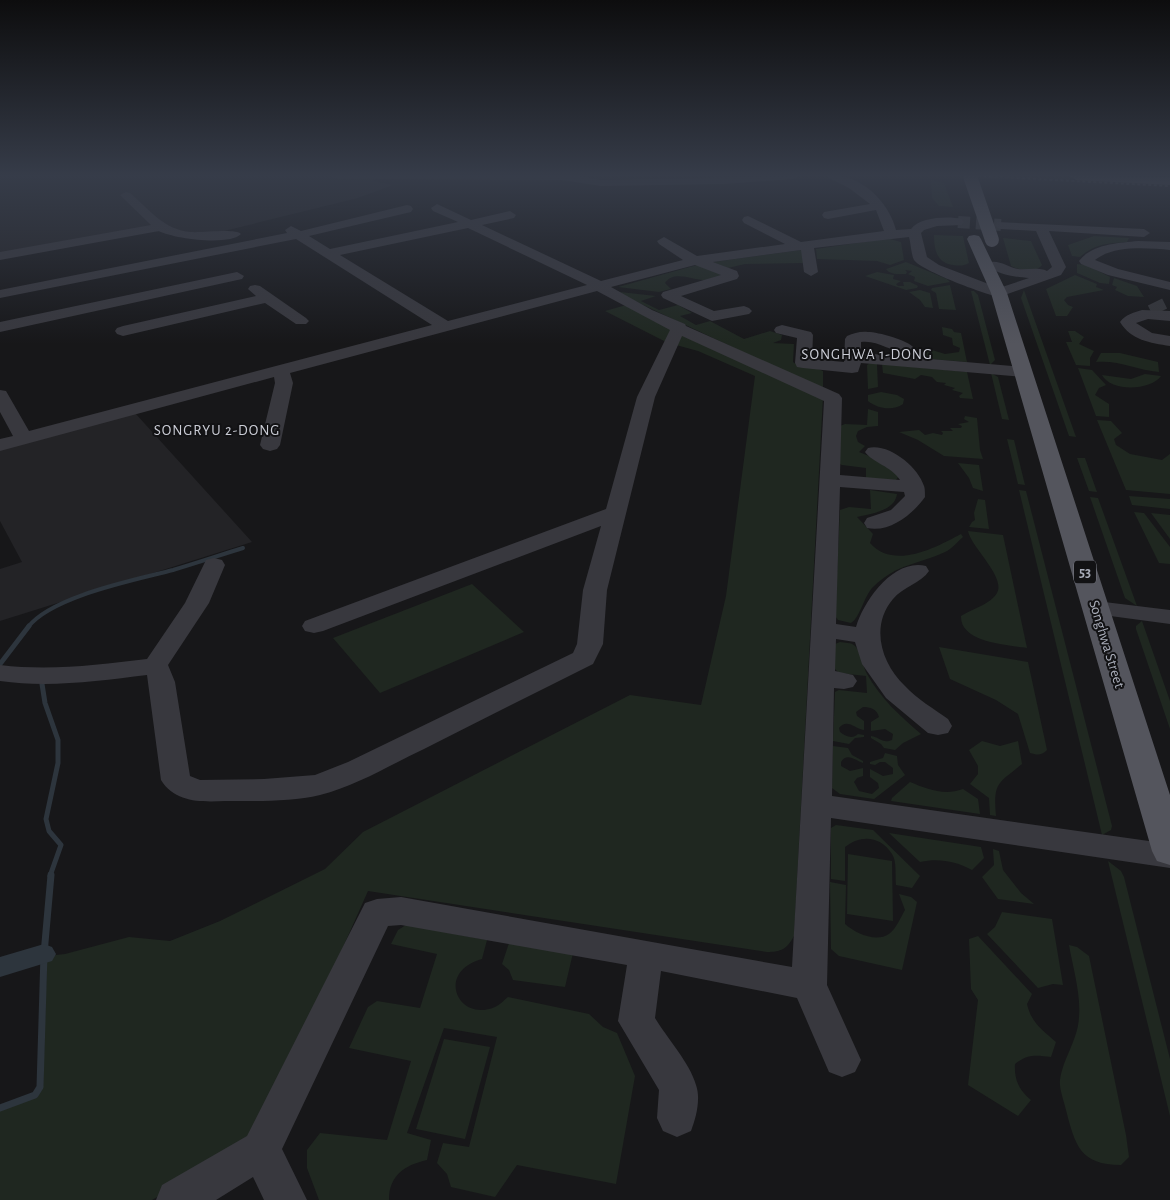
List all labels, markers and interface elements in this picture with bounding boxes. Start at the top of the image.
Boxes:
district label: SONGHWA 1-DONG [801,347,933,362]
district label: SONGRYU 2-DONG [154,423,280,438]
road number: 53 [1074,560,1096,584]
street label: Songhwa Street [1086,598,1127,690]

